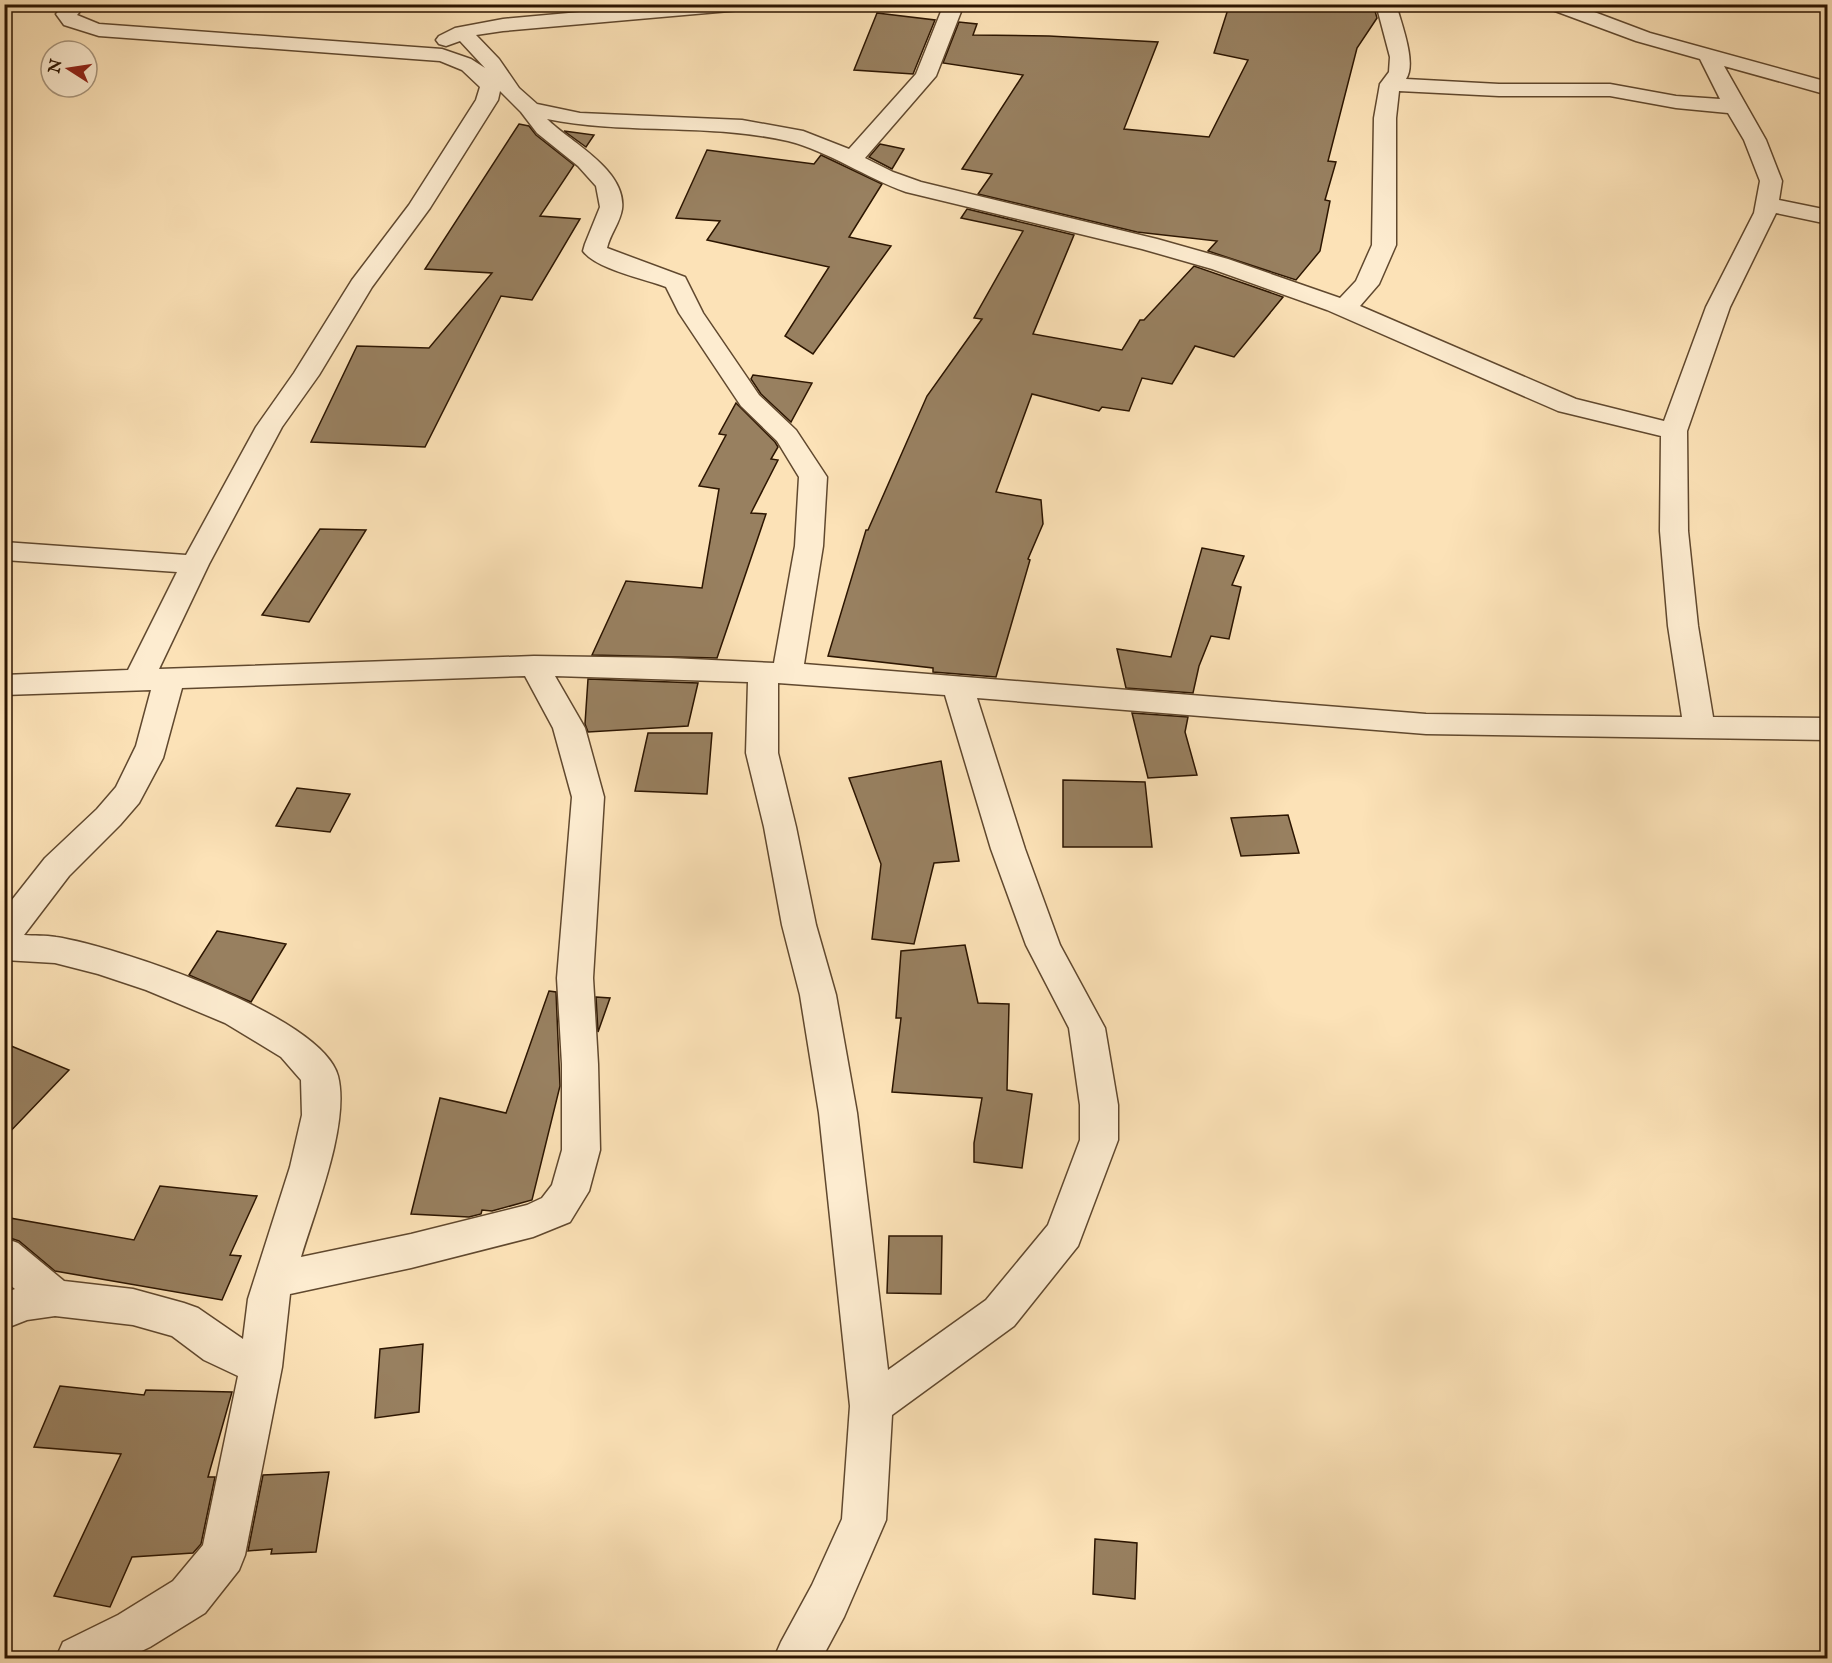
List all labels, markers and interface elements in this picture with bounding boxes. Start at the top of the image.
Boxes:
north arrow [39,39,99,99]
text: N [45,57,68,76]

